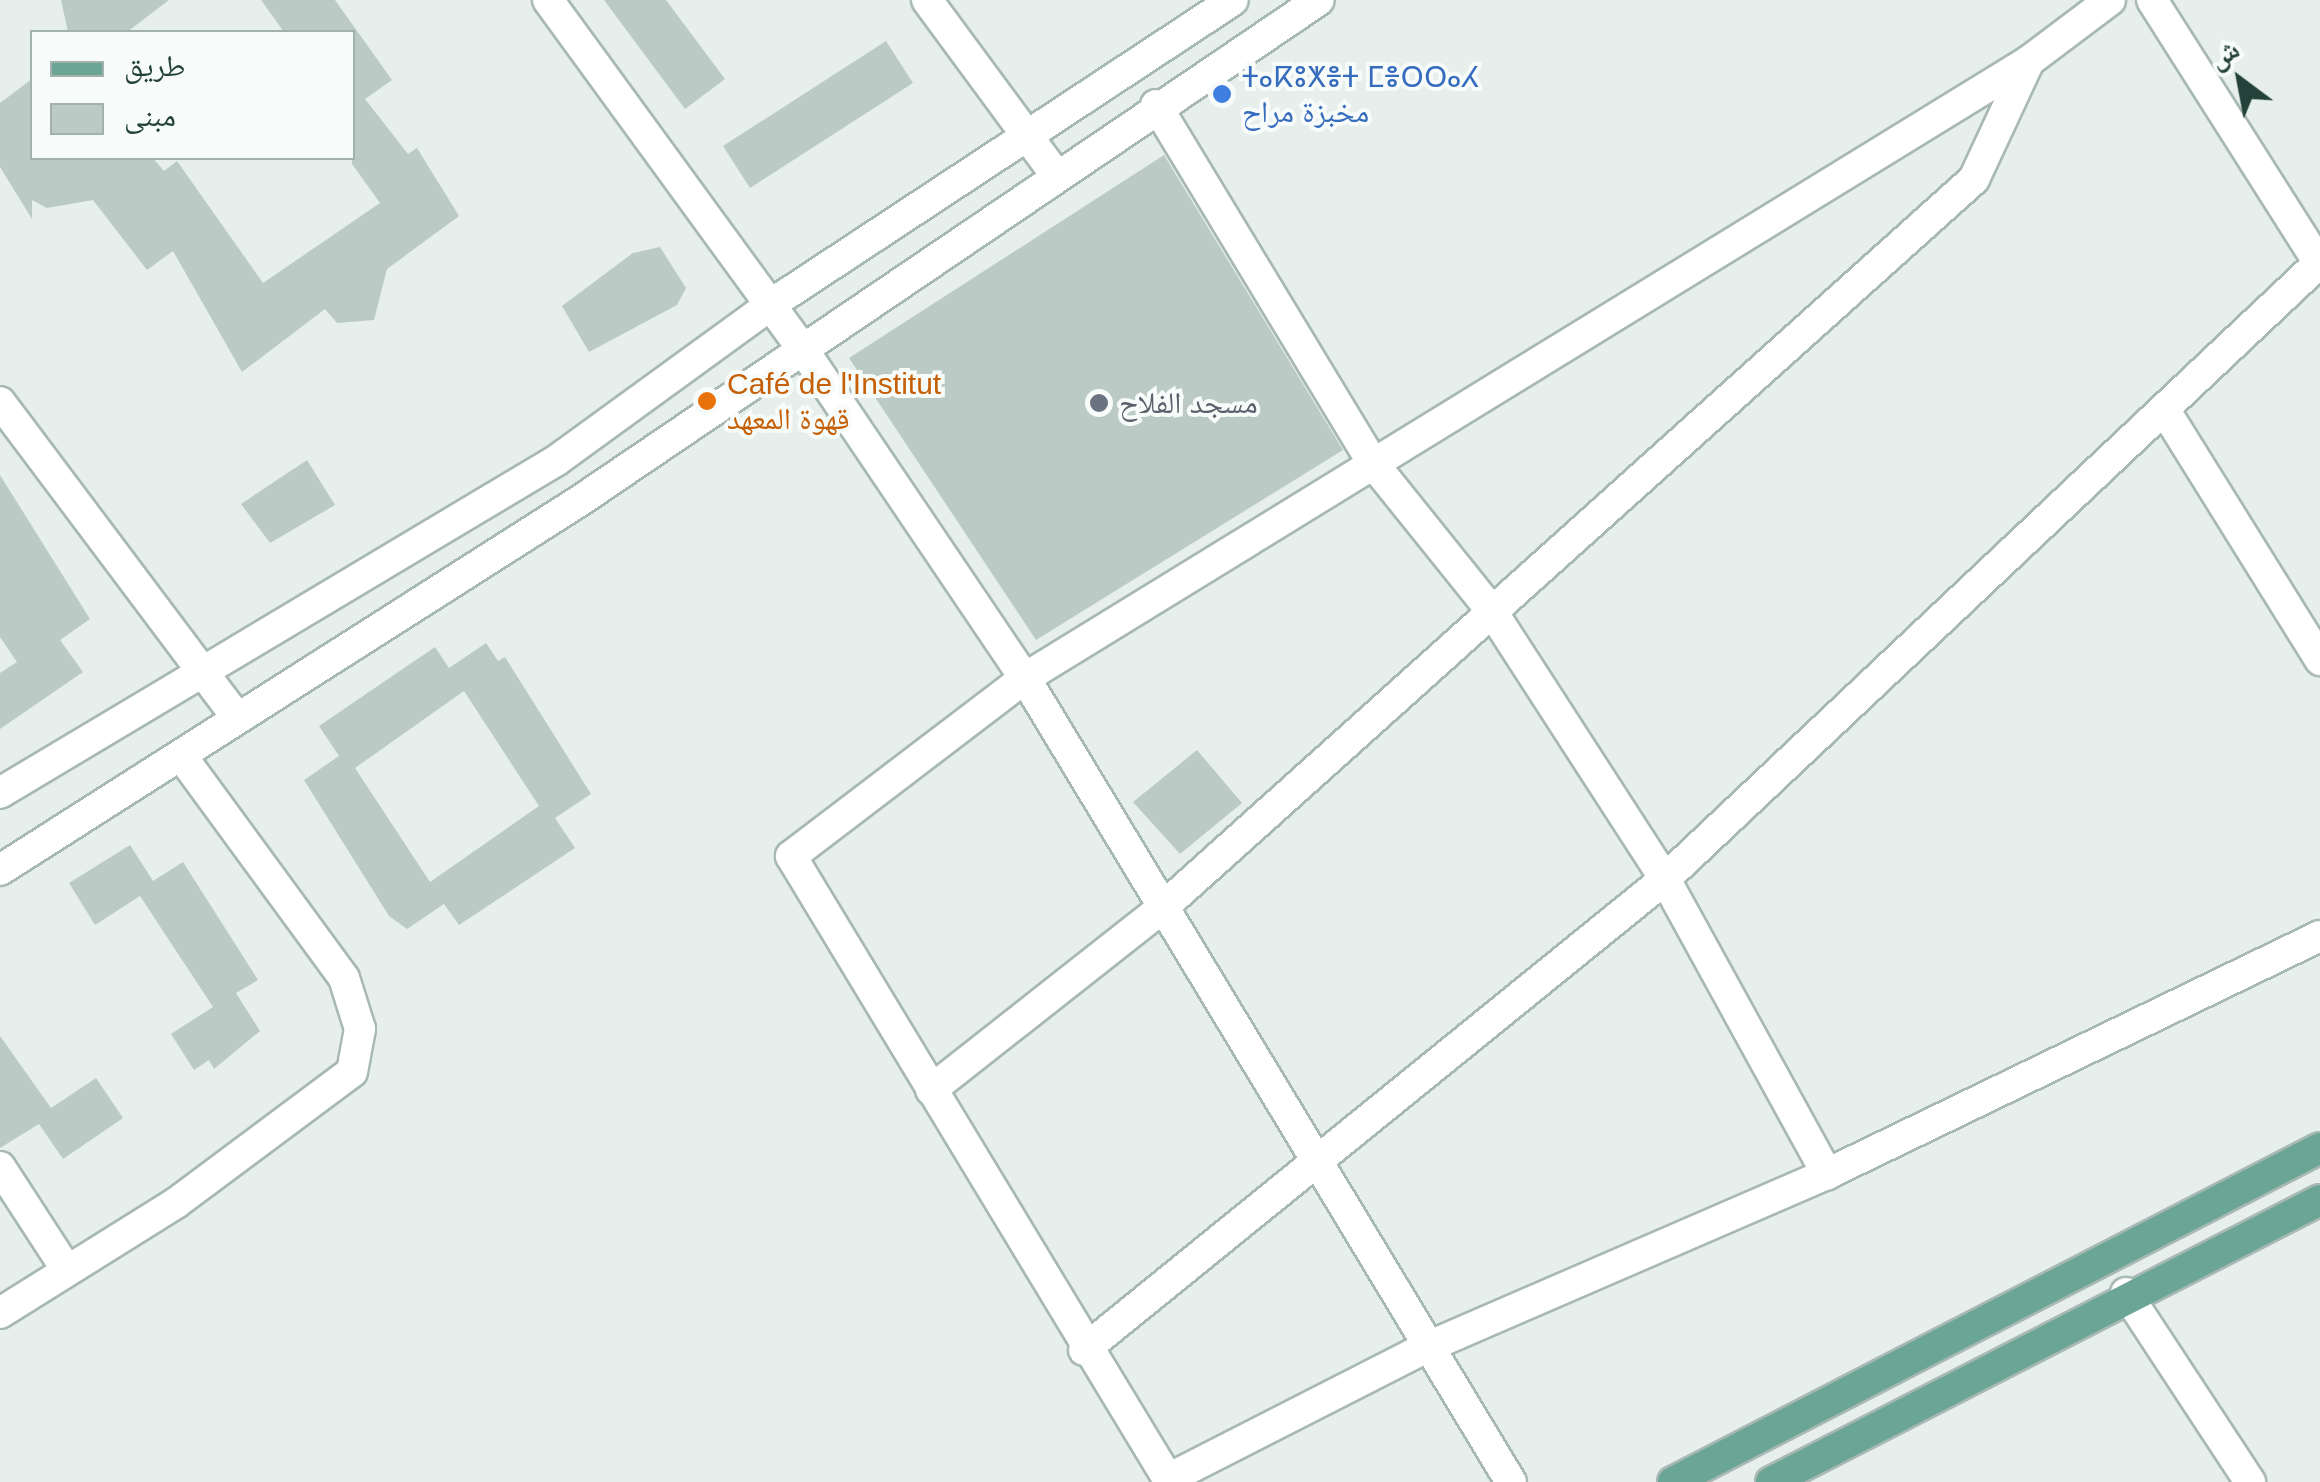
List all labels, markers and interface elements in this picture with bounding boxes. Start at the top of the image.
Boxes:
legend [30,30,355,160]
north arrow [2190,30,2290,130]
text: ش [2203,33,2245,75]
text: طريق [124,49,185,82]
place label: ⵜⴰⴽⵓⵅⴻⵜ ⵎⴻⵔⵔⴰⵃ مخبزة مراح [1242,59,1479,130]
marker: ⵜⴰⴽⵓⵅⴻⵜ ⵎⴻⵔⵔⴰⵃ مخبزة مراح [1211,83,1233,105]
text: مبنى [124,99,176,132]
place label: Café de l'Institut قهوة المعهد [727,366,941,436]
place label: مسجد الفلاح [1119,385,1258,421]
marker: Café de l'Institut قهوة المعهد [696,390,718,412]
marker: مسجد الفلاح [1088,392,1110,414]

